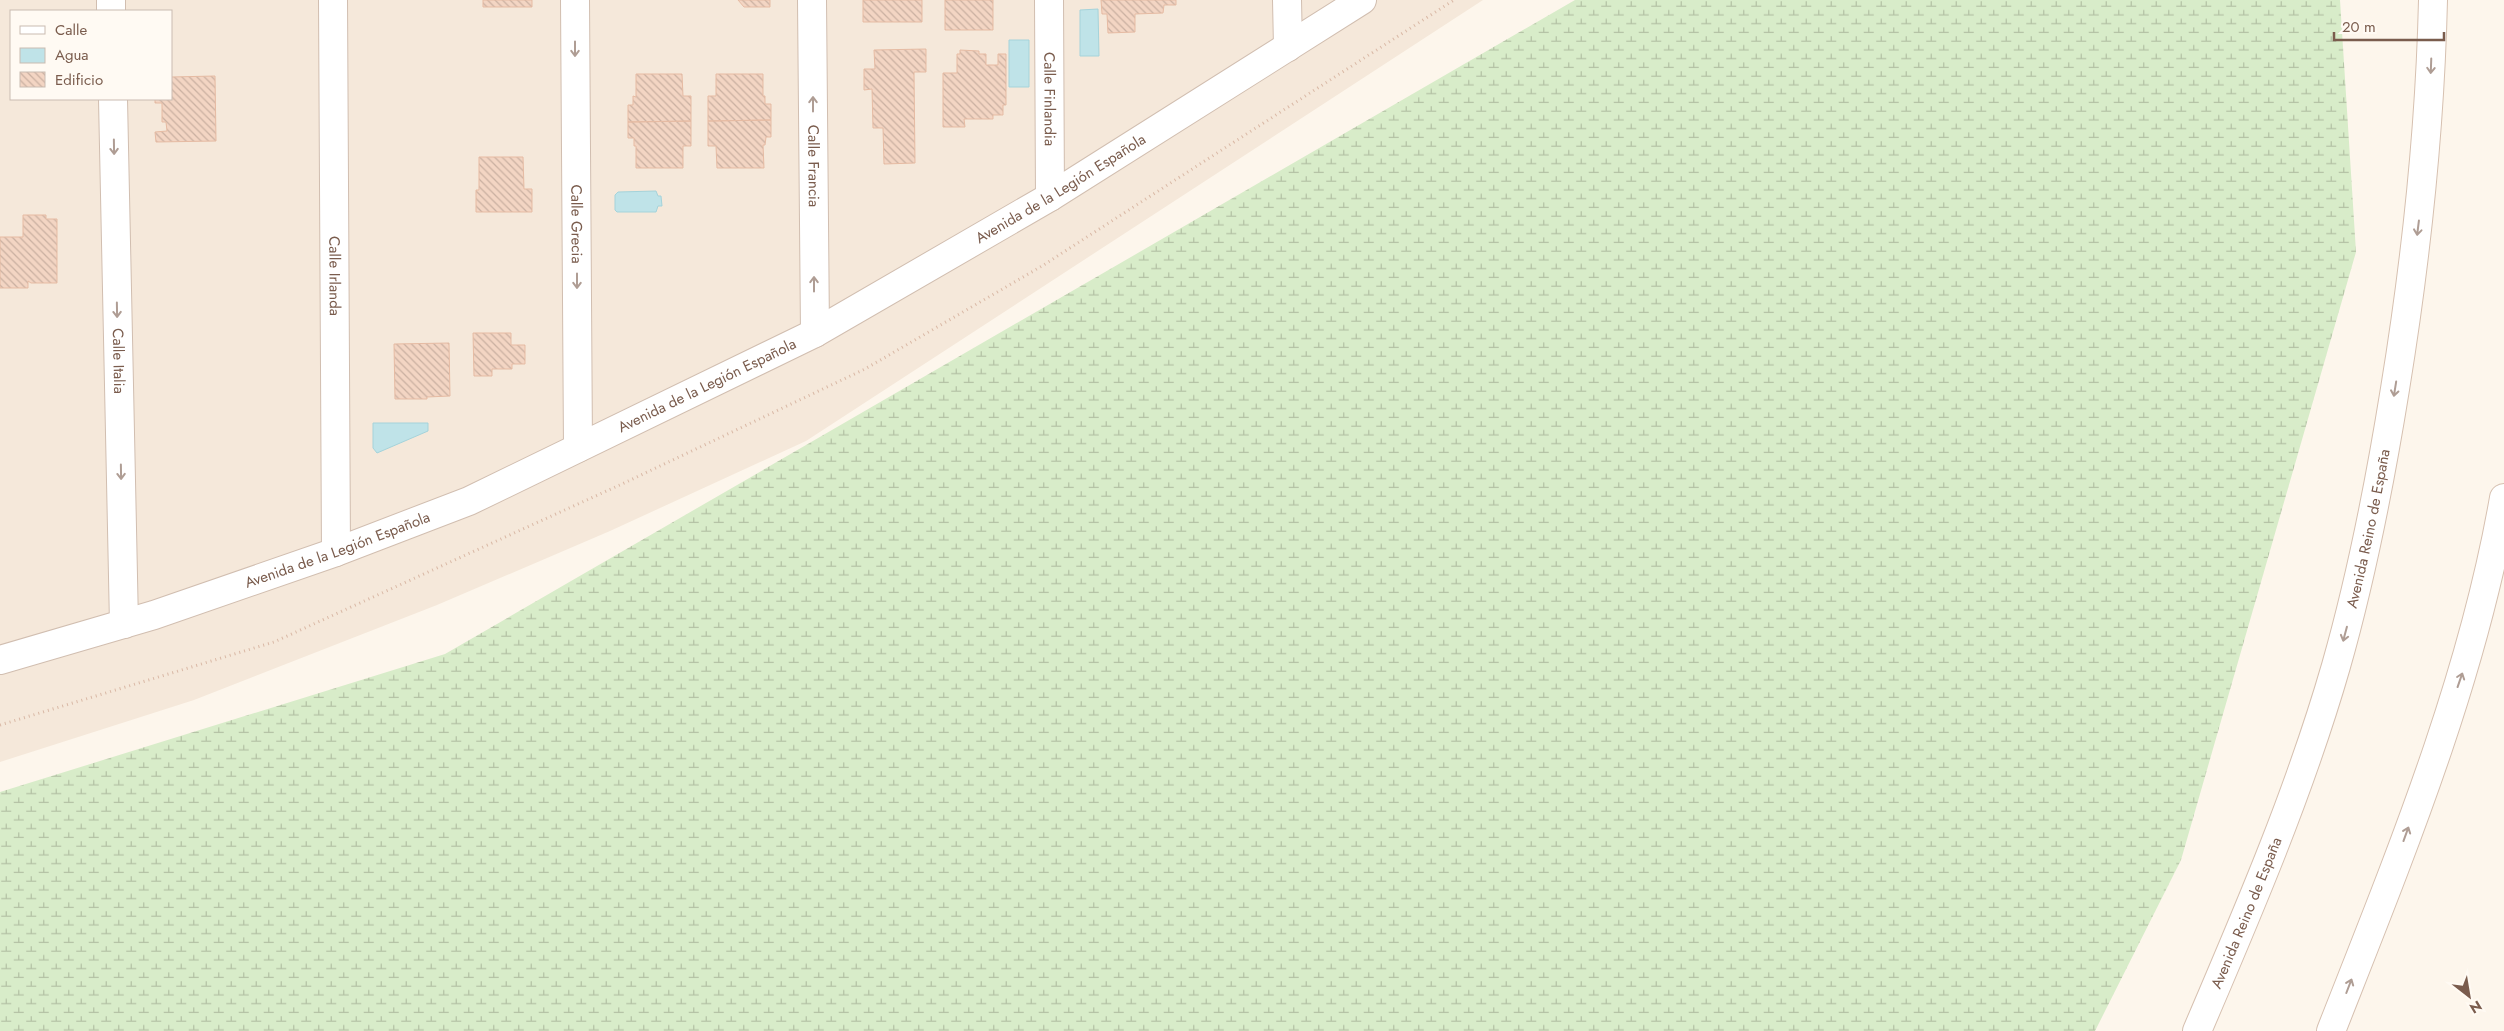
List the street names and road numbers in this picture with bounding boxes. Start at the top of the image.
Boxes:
street label: Calle Finlandia [1038,52,1061,146]
street label: Calle Francia [802,125,825,207]
street label: Avenida de la Legión Española [971,128,1150,249]
street label: Calle Grecia [565,184,588,264]
street label: Calle Irlanda [323,236,346,316]
street label: Calle Italia [107,328,130,394]
street label: Avenida de la Legión Española [614,333,800,438]
street label: Avenida Reino de España [2341,447,2396,611]
street label: Avenida de la Legión Española [242,506,433,594]
street label: Avenida Reino de España [2205,834,2287,992]

